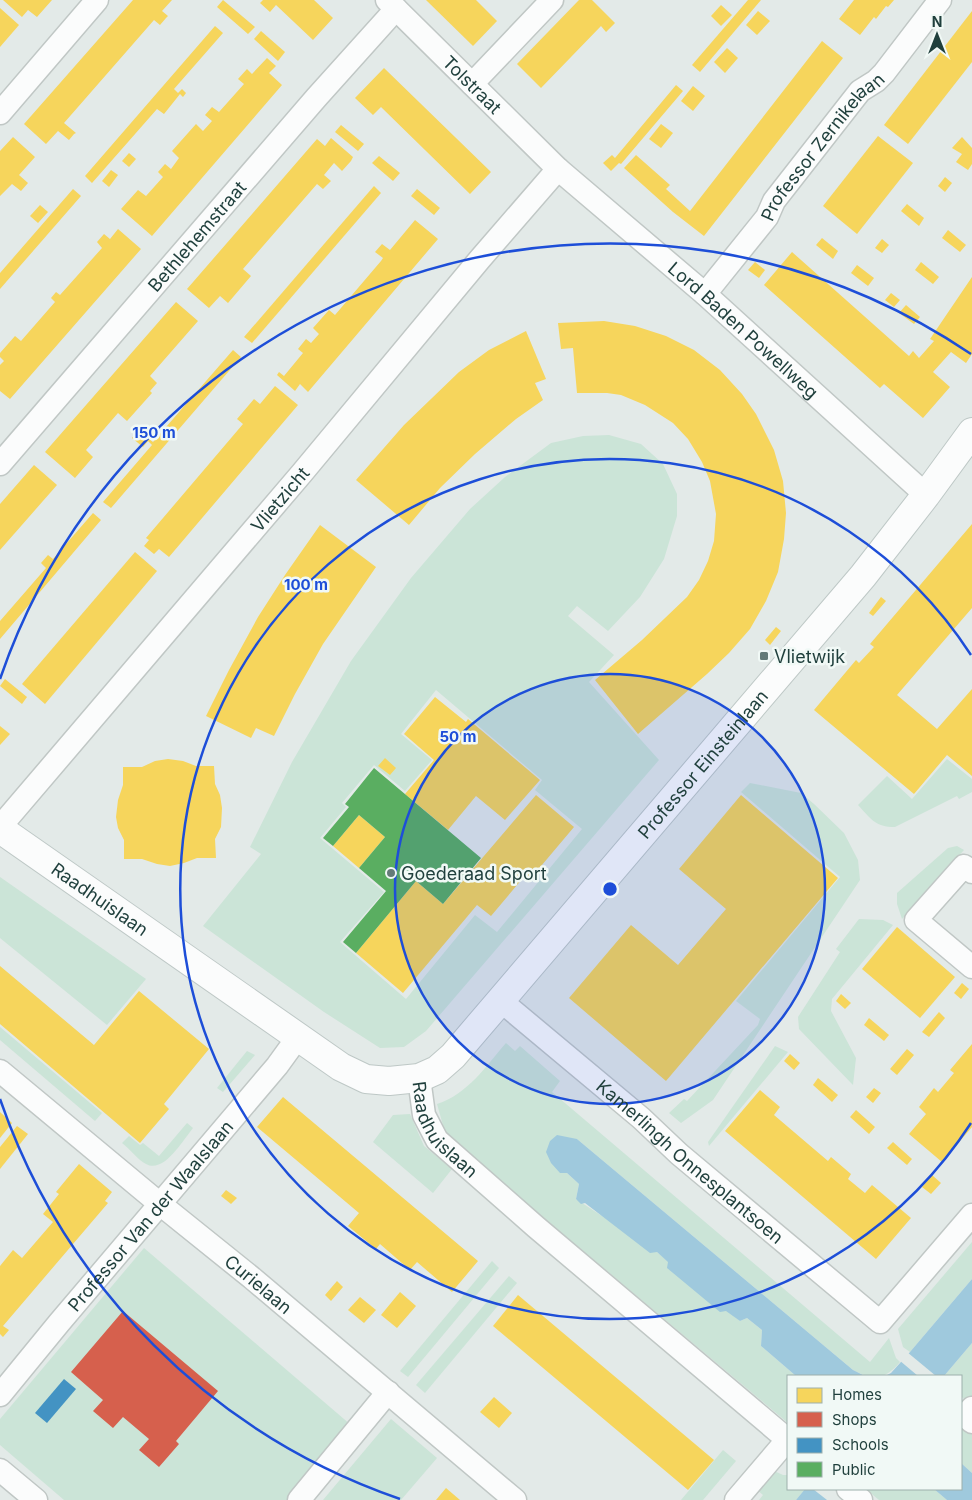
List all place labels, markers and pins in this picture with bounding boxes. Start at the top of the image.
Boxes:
place label: Vlietwijk [774,646,845,667]
marker: Vlietwijk [758,650,770,662]
place label: Goederaad Sport [401,863,547,884]
marker: Goederaad Sport [385,867,397,879]
centre of rings [601,880,619,898]

